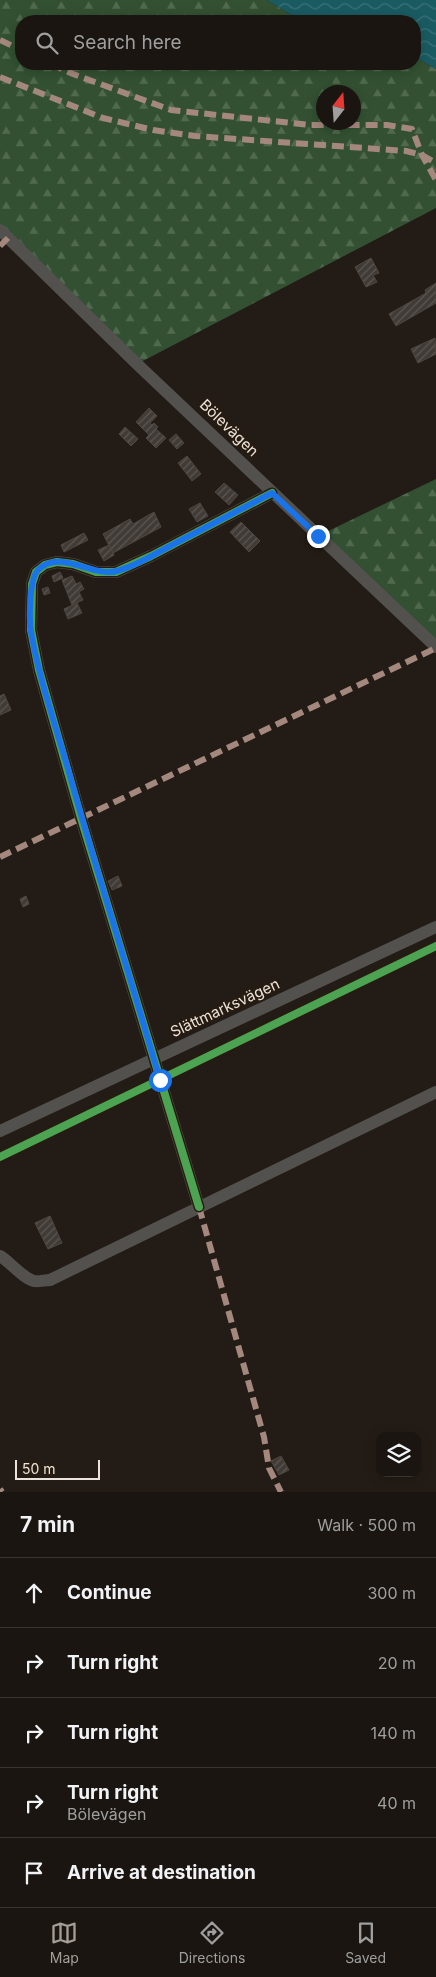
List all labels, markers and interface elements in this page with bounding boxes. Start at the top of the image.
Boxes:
search box [15,15,421,70]
icon: search [33,29,61,57]
text: Search here [73,31,182,54]
north arrow [316,85,361,130]
street label: Bölevägen [196,395,263,460]
route end [307,525,330,548]
street label: Slättmarksvägen [167,974,282,1041]
route start [149,1069,172,1092]
map controls [376,1432,421,1477]
button: layers [376,1432,421,1477]
scale bar [15,1457,100,1480]
text: 50 m [22,1460,56,1477]
text: 7 min [20,1512,75,1537]
text: Walk · 500 m [317,1515,416,1535]
icon: ahead [20,1579,48,1607]
text: Continue [67,1581,152,1604]
text: 300 m [367,1583,416,1603]
icon: right [20,1649,48,1677]
text: Turn right [67,1651,158,1674]
text: 20 m [378,1653,416,1673]
icon: right [20,1719,48,1747]
text: Turn right [67,1721,158,1744]
text: 140 m [371,1723,416,1743]
text: Turn right [67,1781,158,1804]
icon: right [20,1789,48,1817]
text: 40 m [377,1793,416,1813]
text: Bölevägen [67,1804,146,1824]
icon: arrive [20,1859,48,1887]
text: Arrive at destination [67,1861,256,1884]
tab: Map [50,1919,79,1966]
tab: Directions [179,1919,245,1966]
tab: Saved [345,1919,386,1966]

